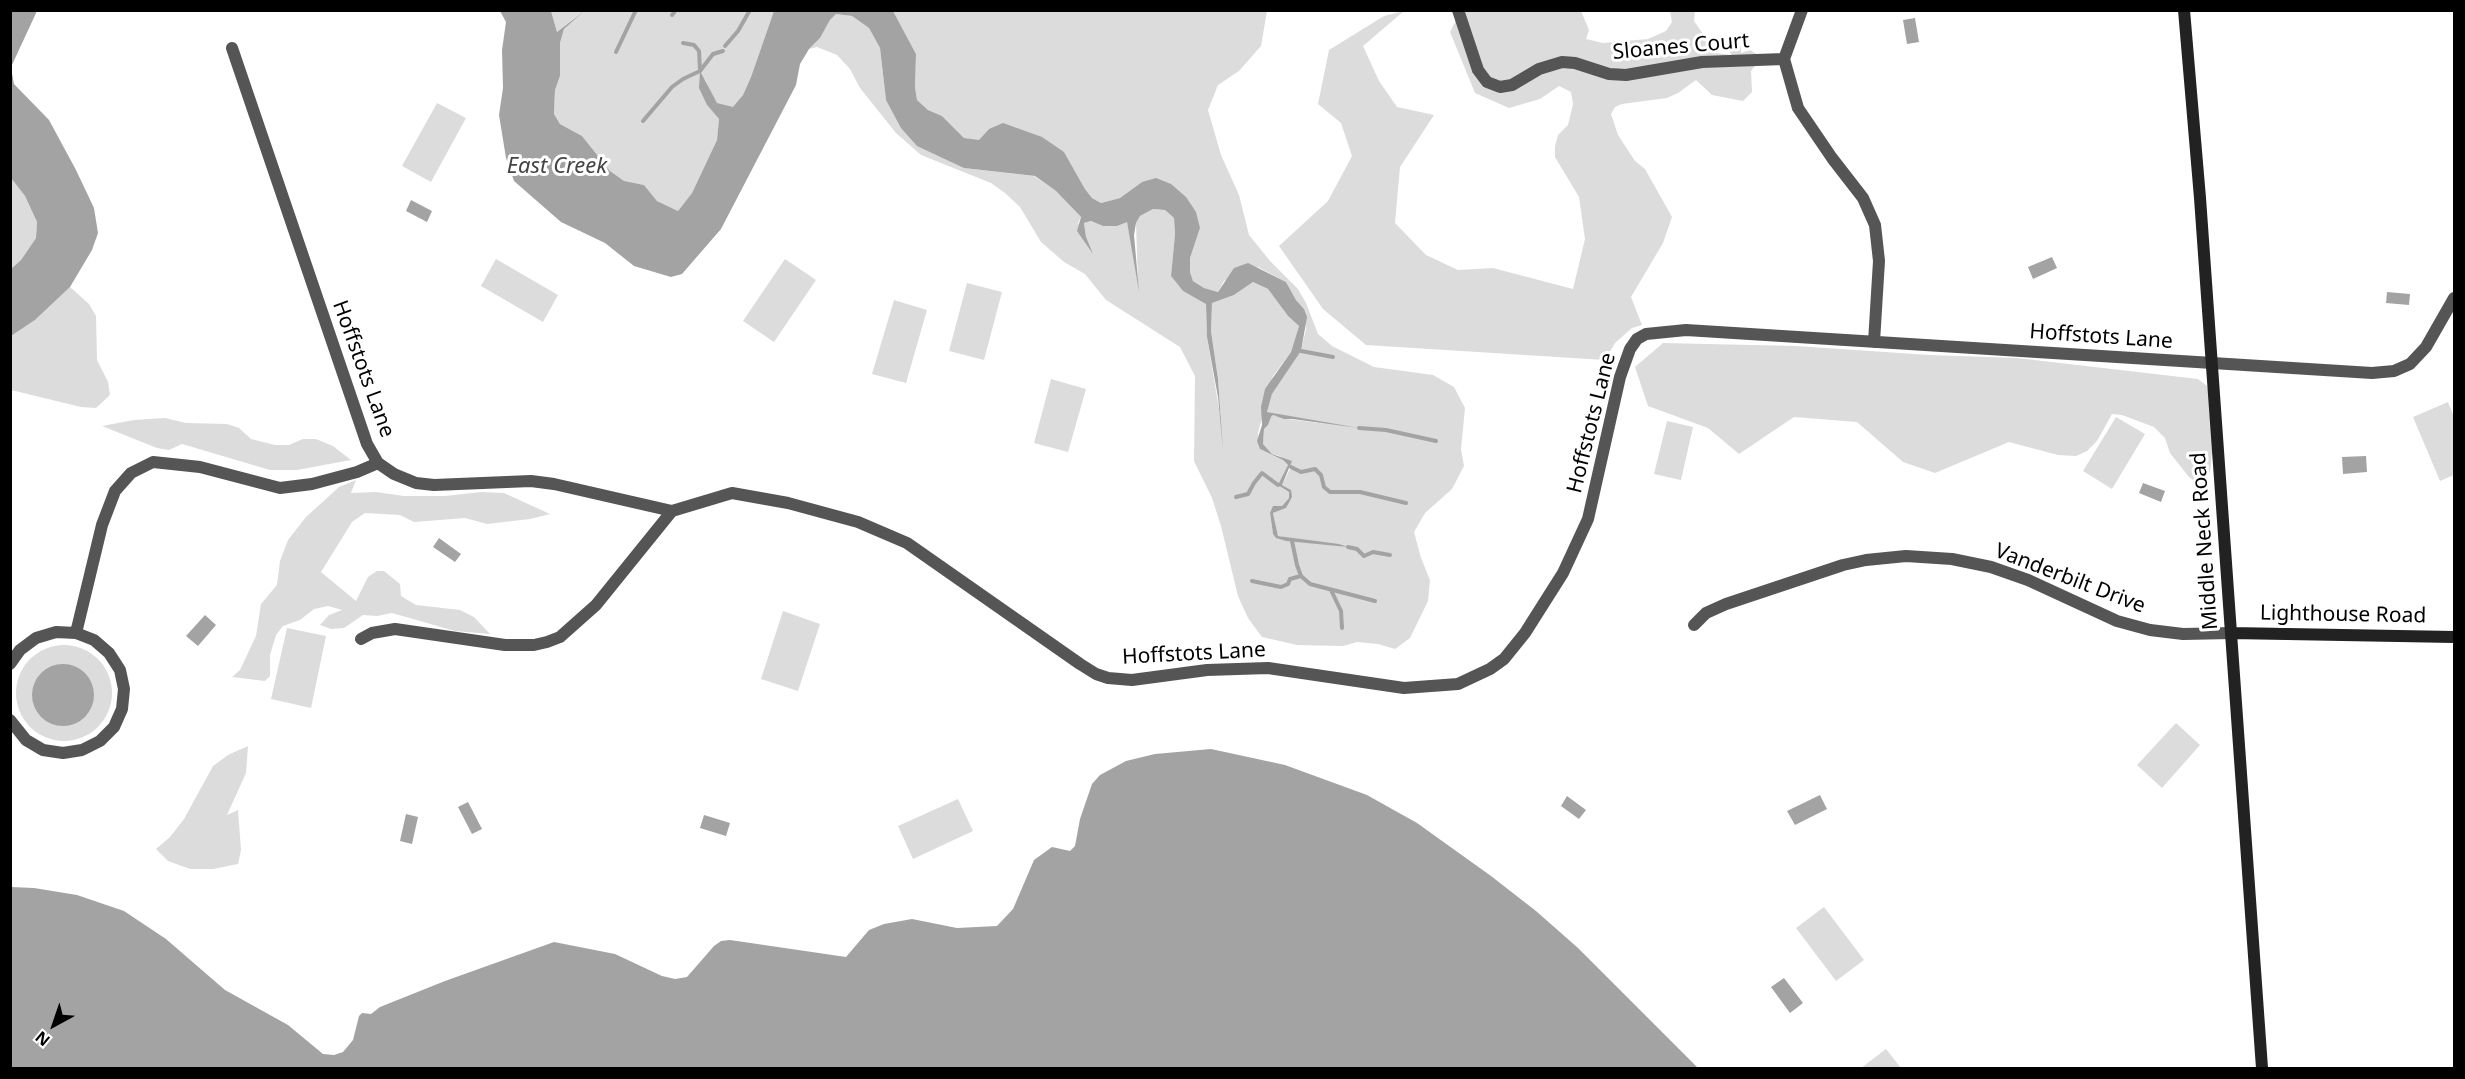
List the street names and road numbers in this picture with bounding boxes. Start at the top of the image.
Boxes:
street label: Sloanes Court [1612,28,1750,66]
street label: Hoffstots Lane [327,297,399,441]
street label: Hoffstots Lane [2028,319,2174,355]
street label: Hoffstots Lane [1562,350,1622,496]
street label: Middle Neck Road [2186,451,2224,631]
street label: Vanderbilt Drive [1991,539,2149,619]
street label: Lighthouse Road [2260,601,2426,629]
street label: Hoffstots Lane [1122,638,1266,670]

